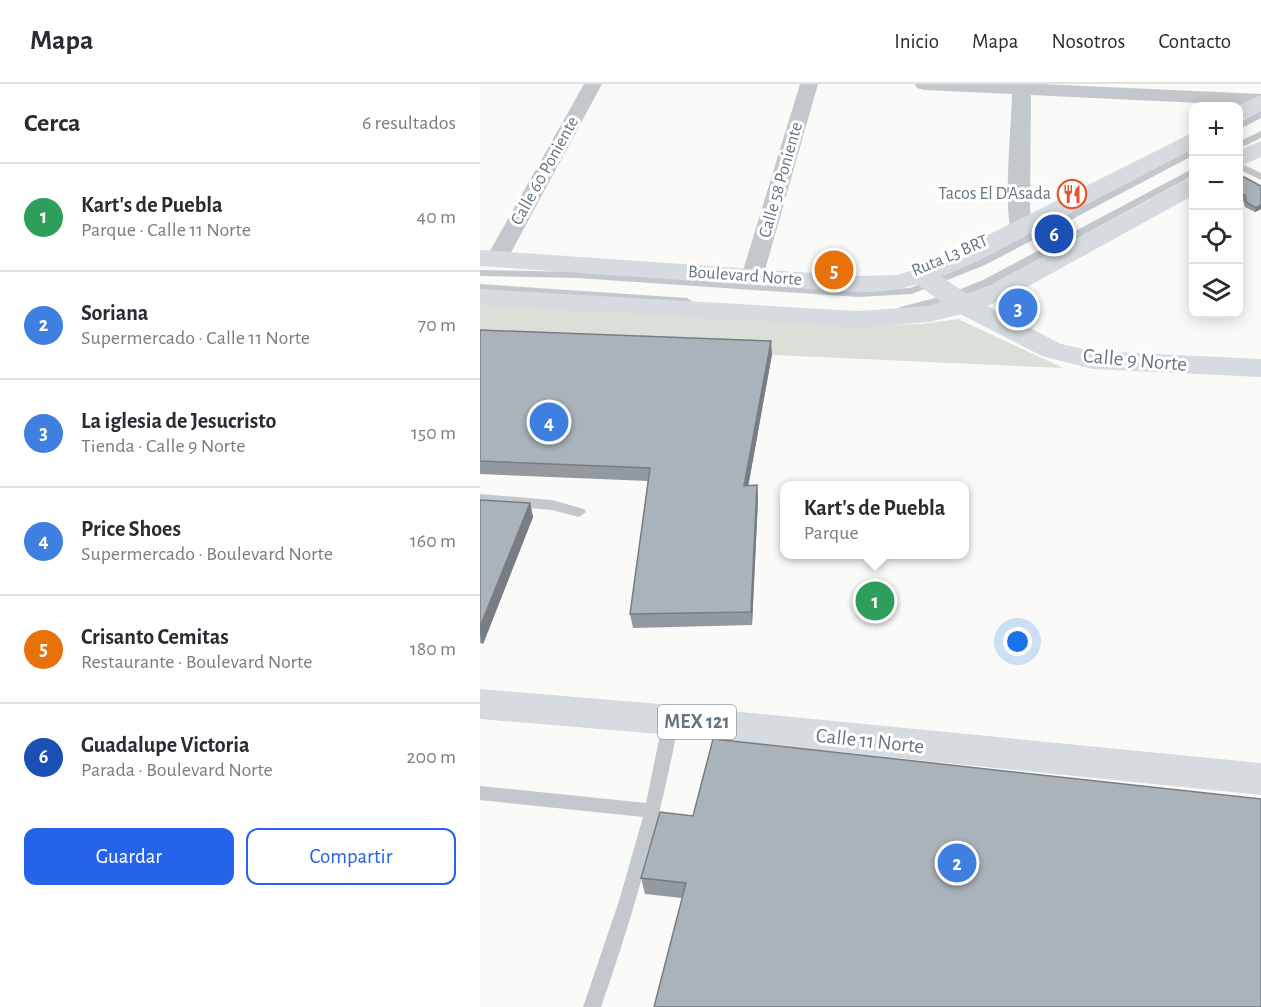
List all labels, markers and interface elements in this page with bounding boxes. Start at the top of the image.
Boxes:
text: Mapa [30,27,93,55]
text: Inicio [894,31,939,52]
text: Mapa [972,31,1019,52]
text: Nosotros [1052,31,1125,52]
text: Contacto [1158,31,1231,52]
map controls [1189,102,1243,318]
button: + [1189,102,1243,156]
text: Cerca [24,110,81,136]
text: 6 resultados [362,113,456,133]
street label: Calle 60 Poniente [508,114,582,228]
street label: Calle 58 Poniente [756,120,806,240]
button: − [1189,156,1243,210]
restaurant icon: Tacos El D'Asada [1056,178,1088,210]
place label: Tacos El D'Asada [938,185,1051,203]
text: Kart's de Puebla [81,194,223,216]
text: 1 [40,207,47,227]
text: 40 m [417,207,456,227]
button: locate [1189,210,1243,264]
pin: 6 [1034,212,1074,256]
text: Parque · Calle 11 Norte [81,220,251,240]
street label: Ruta L3 BRT [909,232,991,280]
pin: 5 [814,248,854,292]
street label: Boulevard Norte [688,263,802,289]
button: layers [1189,264,1243,318]
pin: 3 [998,286,1038,330]
text: Soriana [81,302,148,324]
text: 2 [39,315,48,335]
text: 70 m [418,315,456,335]
text: Supermercado · Calle 11 Norte [81,328,310,348]
street label: Calle 9 Norte [1082,345,1188,375]
pin: 4 [530,400,568,444]
text: La iglesia de Jesucristo [81,410,276,432]
text: 3 [39,423,48,443]
text: 150 m [411,423,456,443]
text: Tienda · Calle 9 Norte [81,436,245,456]
popup [780,481,969,559]
text: Kart's de Puebla [804,497,945,519]
text: Price Shoes [81,518,181,540]
text: Parque [804,523,859,543]
text: 4 [38,531,49,551]
text: 160 m [410,531,456,551]
text: Supermercado · Boulevard Norte [81,544,333,564]
pin: 1 [856,578,894,624]
text: Crisanto Cemitas [81,626,229,648]
your location [1003,627,1032,656]
text: 5 [39,639,48,659]
text: 180 m [410,639,456,659]
text: Restaurante · Boulevard Norte [81,652,312,672]
road number: MEX 121 [658,705,736,739]
street label: Calle 11 Norte [815,725,925,757]
text: Guadalupe Victoria [81,734,250,756]
text: 6 [39,747,48,767]
text: 200 m [406,747,456,767]
text: Parada · Boulevard Norte [81,760,273,780]
button: Guardar [24,828,234,885]
button: Compartir [246,828,456,885]
pin: 2 [938,840,976,886]

